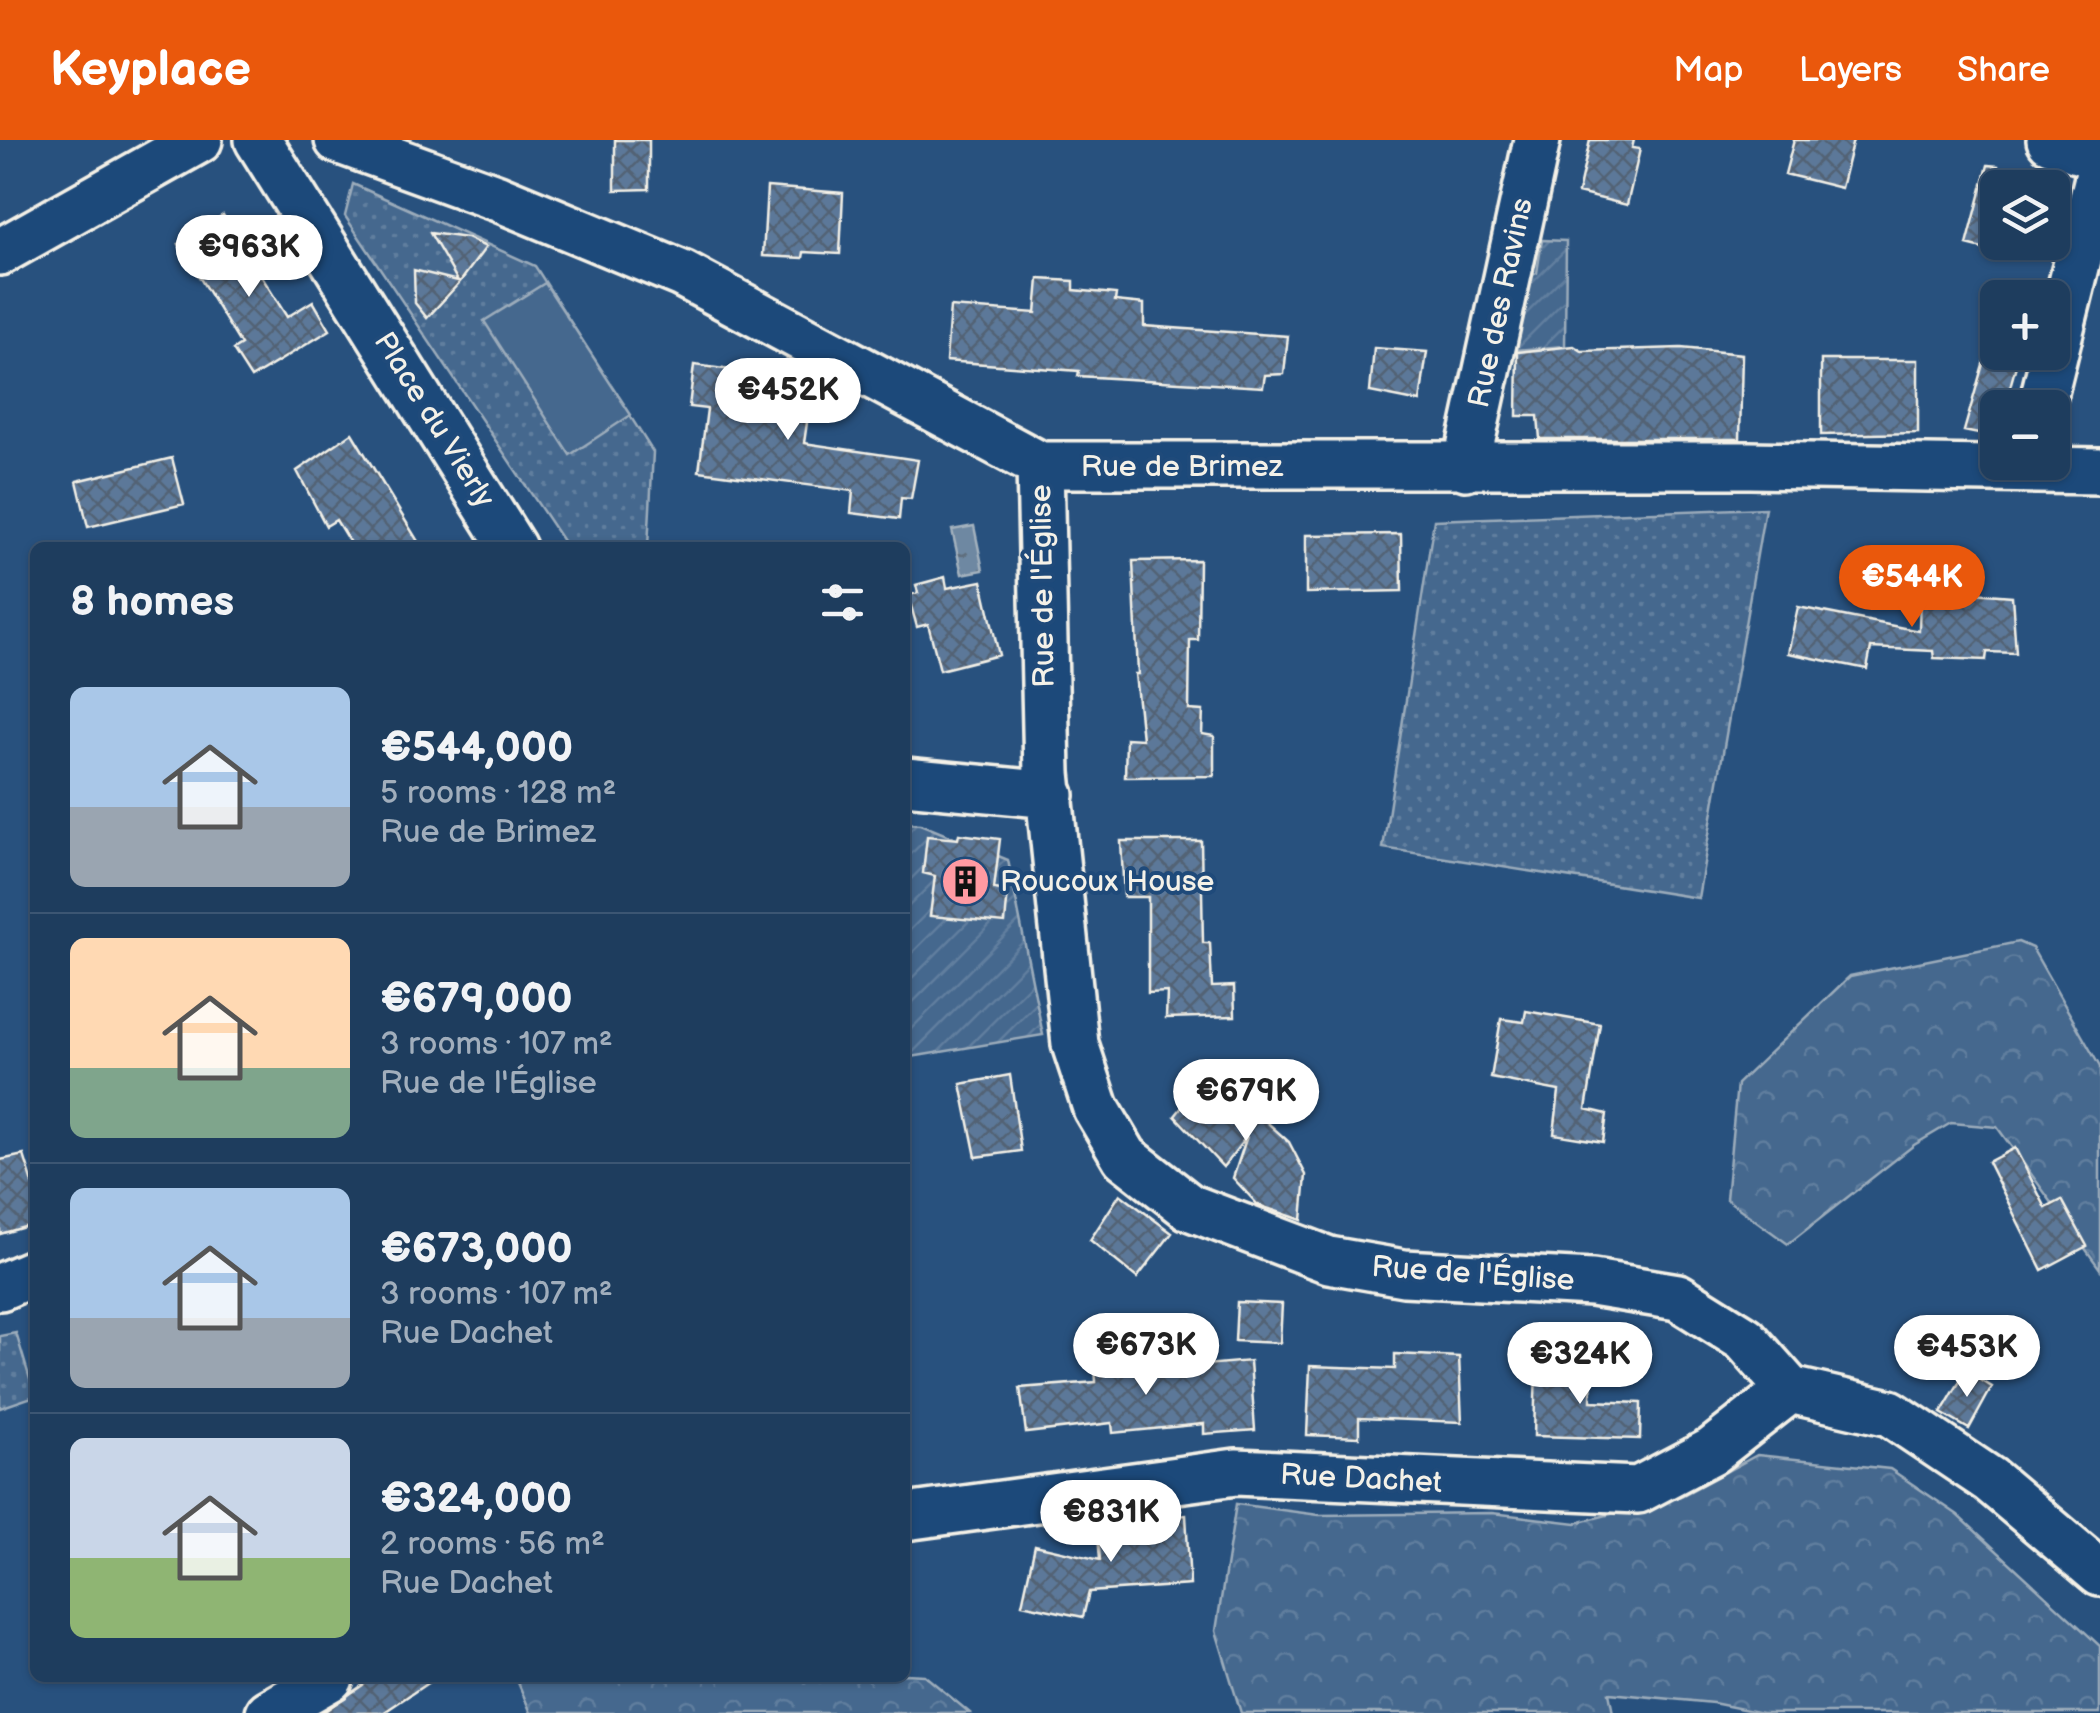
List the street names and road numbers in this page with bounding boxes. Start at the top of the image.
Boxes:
street label: Rue des Ravins [1461,195,1541,411]
street label: Place du Vierly [366,326,502,515]
street label: Rue de Brimez [1081,449,1284,485]
street label: Rue de l'Église [1022,484,1063,688]
street label: Rue de l'Église [1370,1248,1576,1299]
street label: Rue Dachet [1279,1457,1443,1501]

